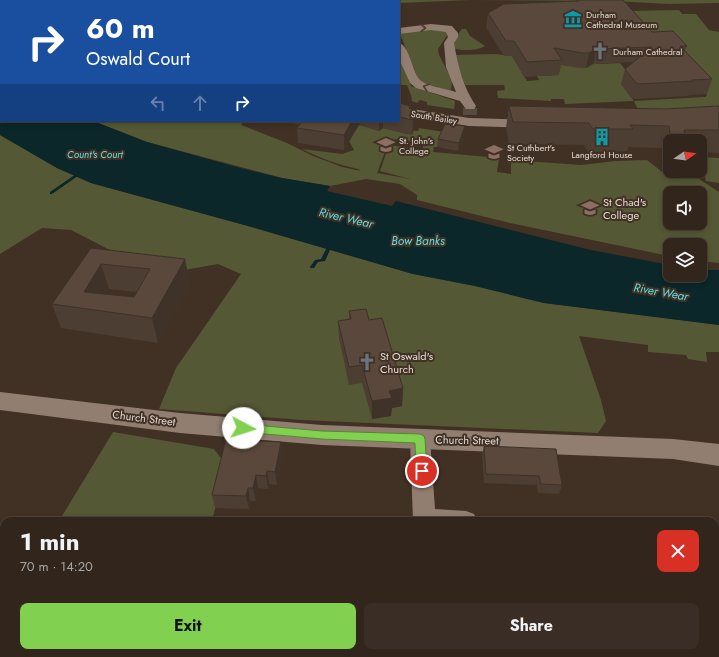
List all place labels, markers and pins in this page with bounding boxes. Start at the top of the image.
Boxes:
place label: Durham Cathedral Museum [586,8,657,31]
museum icon: Durham Cathedral Museum [563,9,583,29]
church icon: Durham Cathedral [590,41,610,61]
place label: Durham Cathedral [613,45,682,58]
building icon: Langford House [592,127,612,147]
place label: St. John's College [399,134,433,157]
school or university icon: St. John's College [376,135,396,155]
place label: St Cuthbert's Society [507,141,555,164]
school or university icon: St Cuthbert's Society [484,142,504,162]
place label: Langford House [572,148,633,161]
place label: St Chad's College [603,194,647,223]
school or university icon: St Chad's College [580,198,600,218]
place label: St Oswald's Church [380,348,434,377]
church icon: St Oswald's Church [357,352,377,372]
pin [405,454,439,488]

